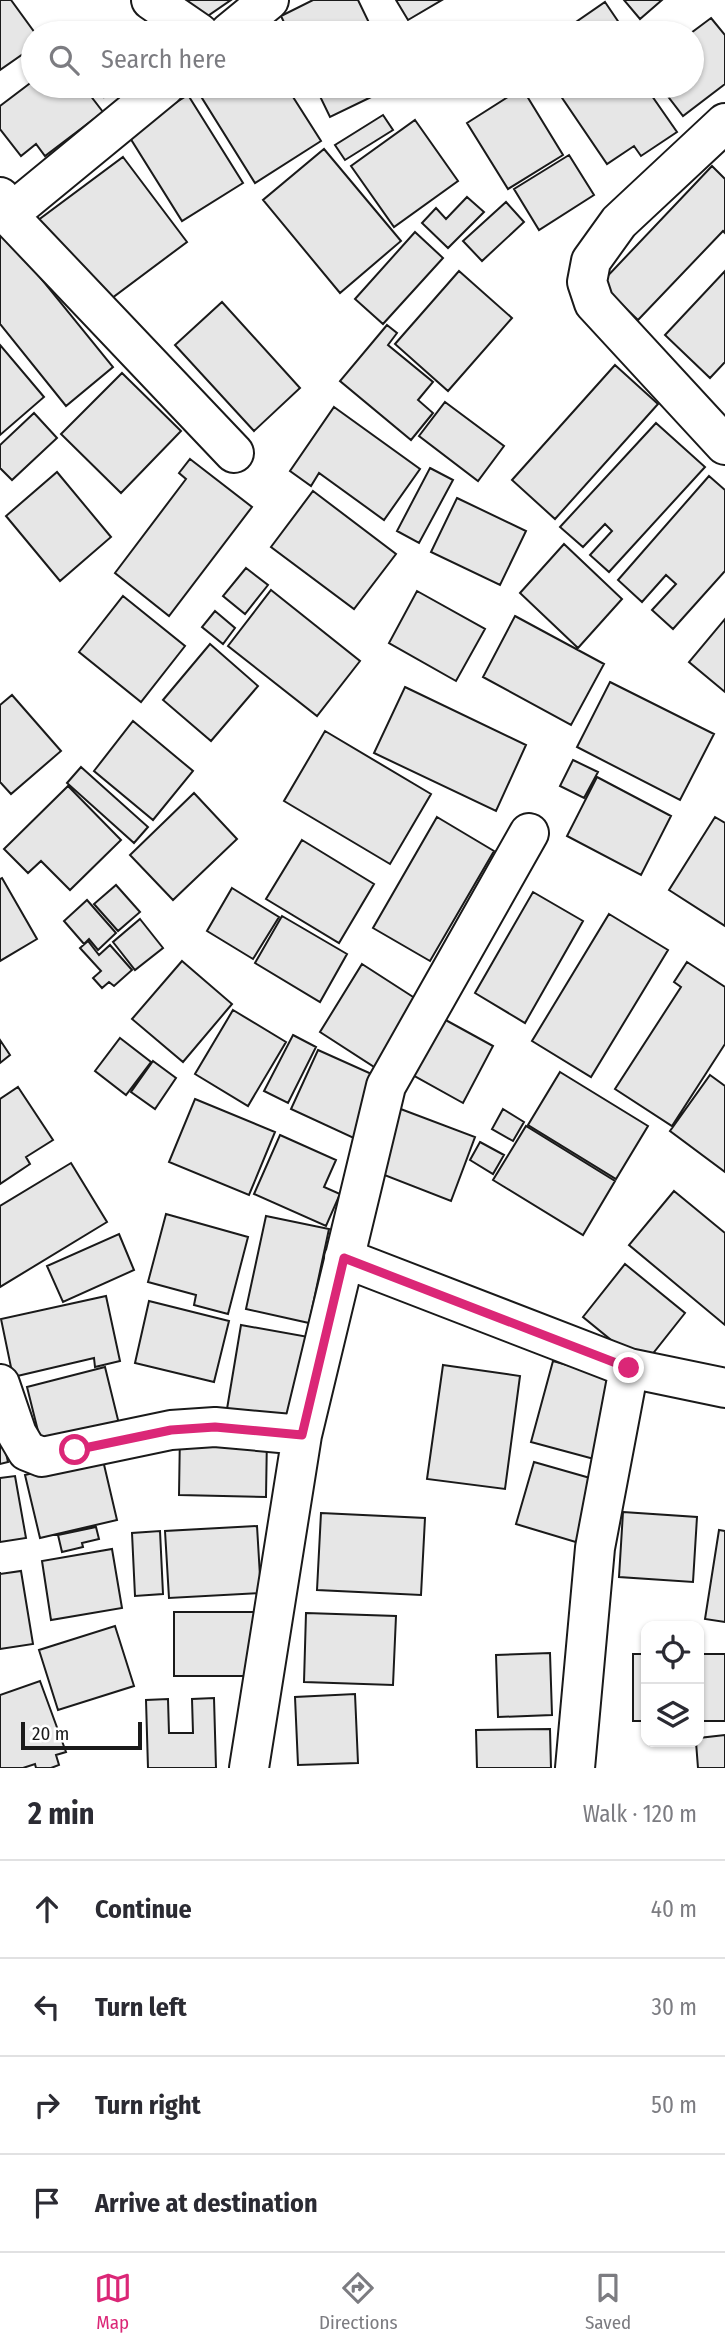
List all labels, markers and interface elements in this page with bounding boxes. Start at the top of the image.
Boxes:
search box [21,21,704,98]
icon: search [45,41,83,79]
text: Search here [101,44,226,75]
route end [613,1352,644,1383]
route start [59,1434,90,1465]
map controls [641,1621,704,1747]
button: locate [641,1621,704,1684]
button: layers [641,1684,704,1747]
scale bar [21,1719,142,1751]
text: 20 m [32,1722,69,1745]
text: 2 min [28,1796,95,1832]
text: Walk · 120 m [583,1800,697,1828]
icon: ahead [28,1890,66,1928]
text: Continue [95,1894,192,1925]
text: 40 m [651,1895,697,1923]
icon: left [28,1988,66,2026]
text: Turn left [95,1992,187,2023]
text: 30 m [652,1993,697,2021]
icon: right [28,2086,66,2124]
text: Turn right [95,2090,201,2121]
text: 50 m [651,2091,697,2119]
icon: arrive [28,2184,66,2222]
text: Arrive at destination [95,2188,318,2219]
tab: Map [94,2269,132,2334]
tab: Directions [319,2269,398,2334]
tab: Saved [585,2269,631,2334]

